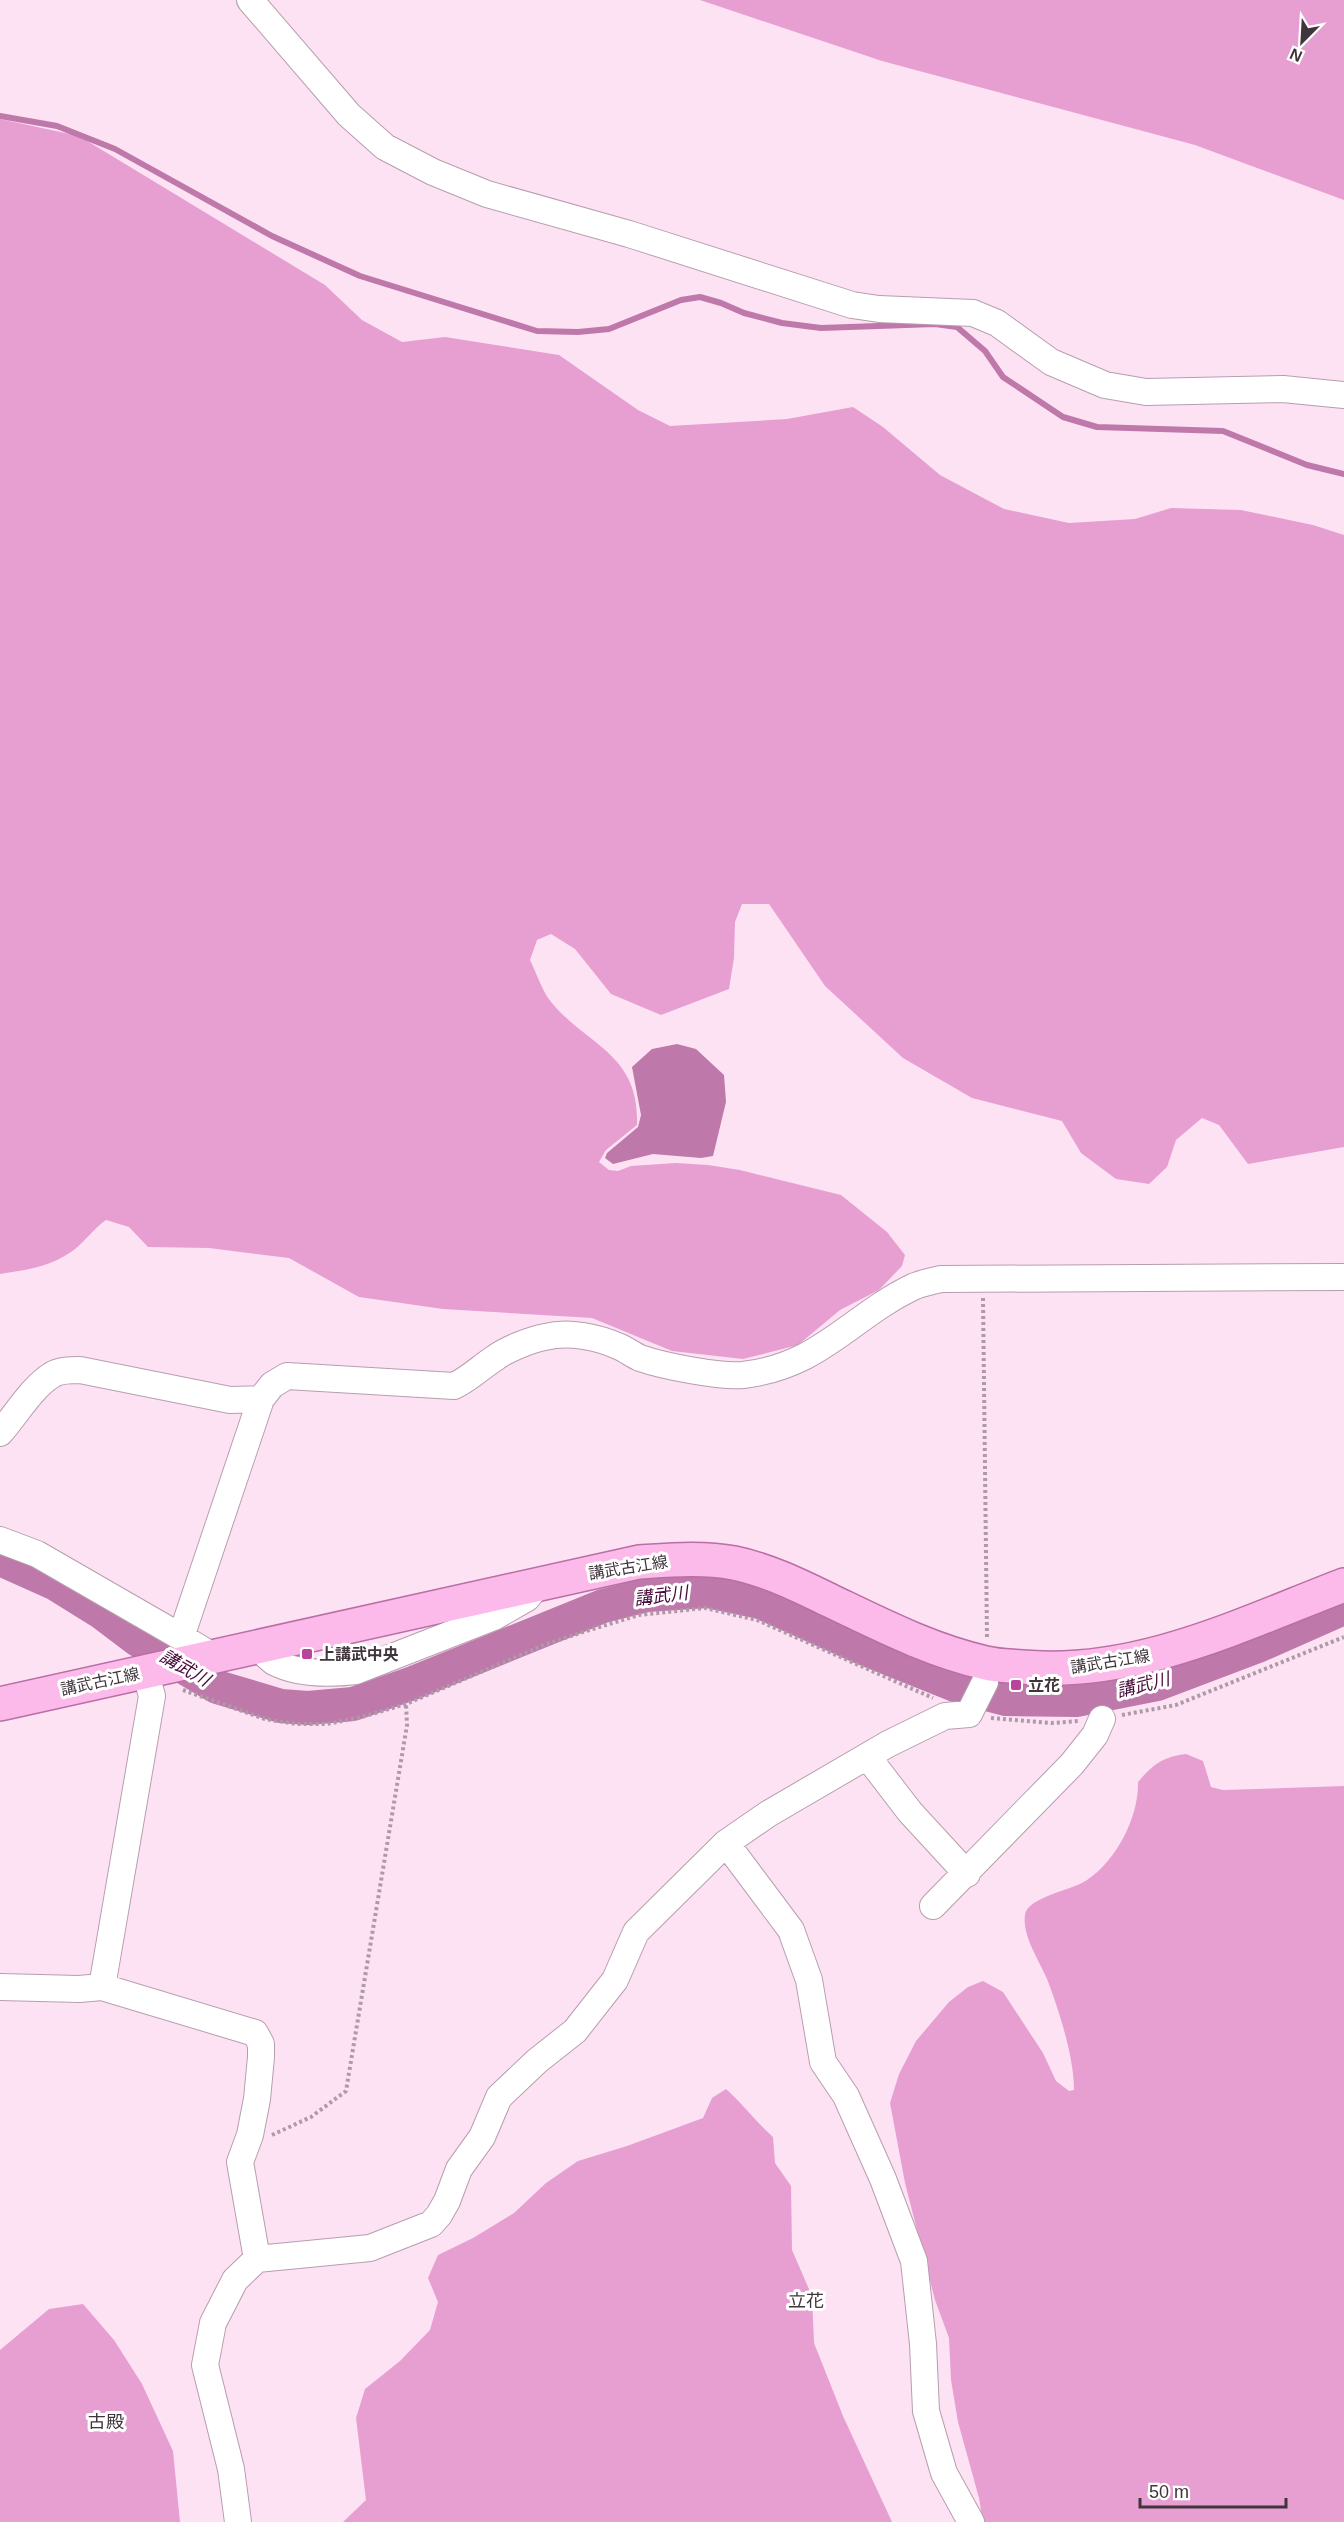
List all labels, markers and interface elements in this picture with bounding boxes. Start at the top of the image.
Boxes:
north arrow [1272,12,1332,72]
text: N [1287,45,1305,65]
street label: 講武古江線 [587,1553,669,1582]
water label: 講武川 [633,1583,691,1609]
water label: 講武川 [157,1646,215,1691]
place label: 上講武中央 [319,1646,399,1663]
marker: 上講武中央 [300,1647,314,1661]
street label: 講武古江線 [1069,1647,1151,1676]
street label: 講武古江線 [59,1665,141,1698]
water label: 講武川 [1114,1668,1174,1701]
place label: 立花 [1028,1677,1060,1694]
marker: 立花 [1009,1678,1023,1692]
district label: 立花 [788,2291,824,2311]
district label: 古殿 [88,2412,124,2432]
scale bar [1140,2471,1286,2509]
text: 50 m [1149,2482,1189,2502]

